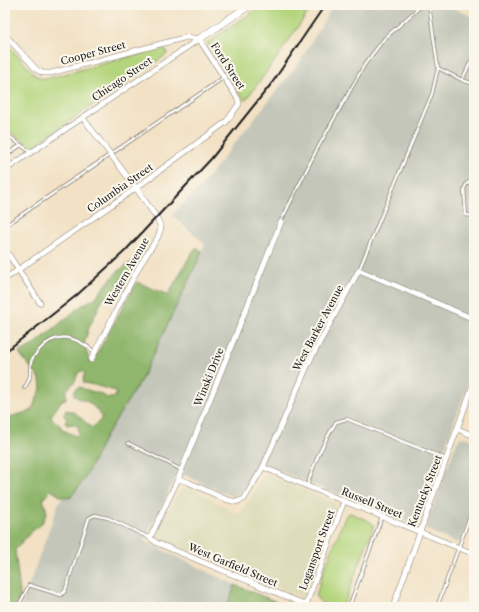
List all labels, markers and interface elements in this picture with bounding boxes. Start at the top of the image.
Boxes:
street label: Cooper Street [59,38,127,68]
street label: Ford Street [208,40,248,92]
street label: Chicago Street [89,54,155,104]
street label: Columbia Street [85,160,156,216]
street label: Western Avenue [102,235,152,310]
street label: West Barker Avenue [289,282,346,374]
street label: Winski Drive [191,345,227,409]
street label: Kentucky Street [405,453,445,529]
street label: Russell Street [340,485,405,521]
street label: Logansport Street [296,507,338,592]
street label: West Garfield Street [185,540,280,590]

